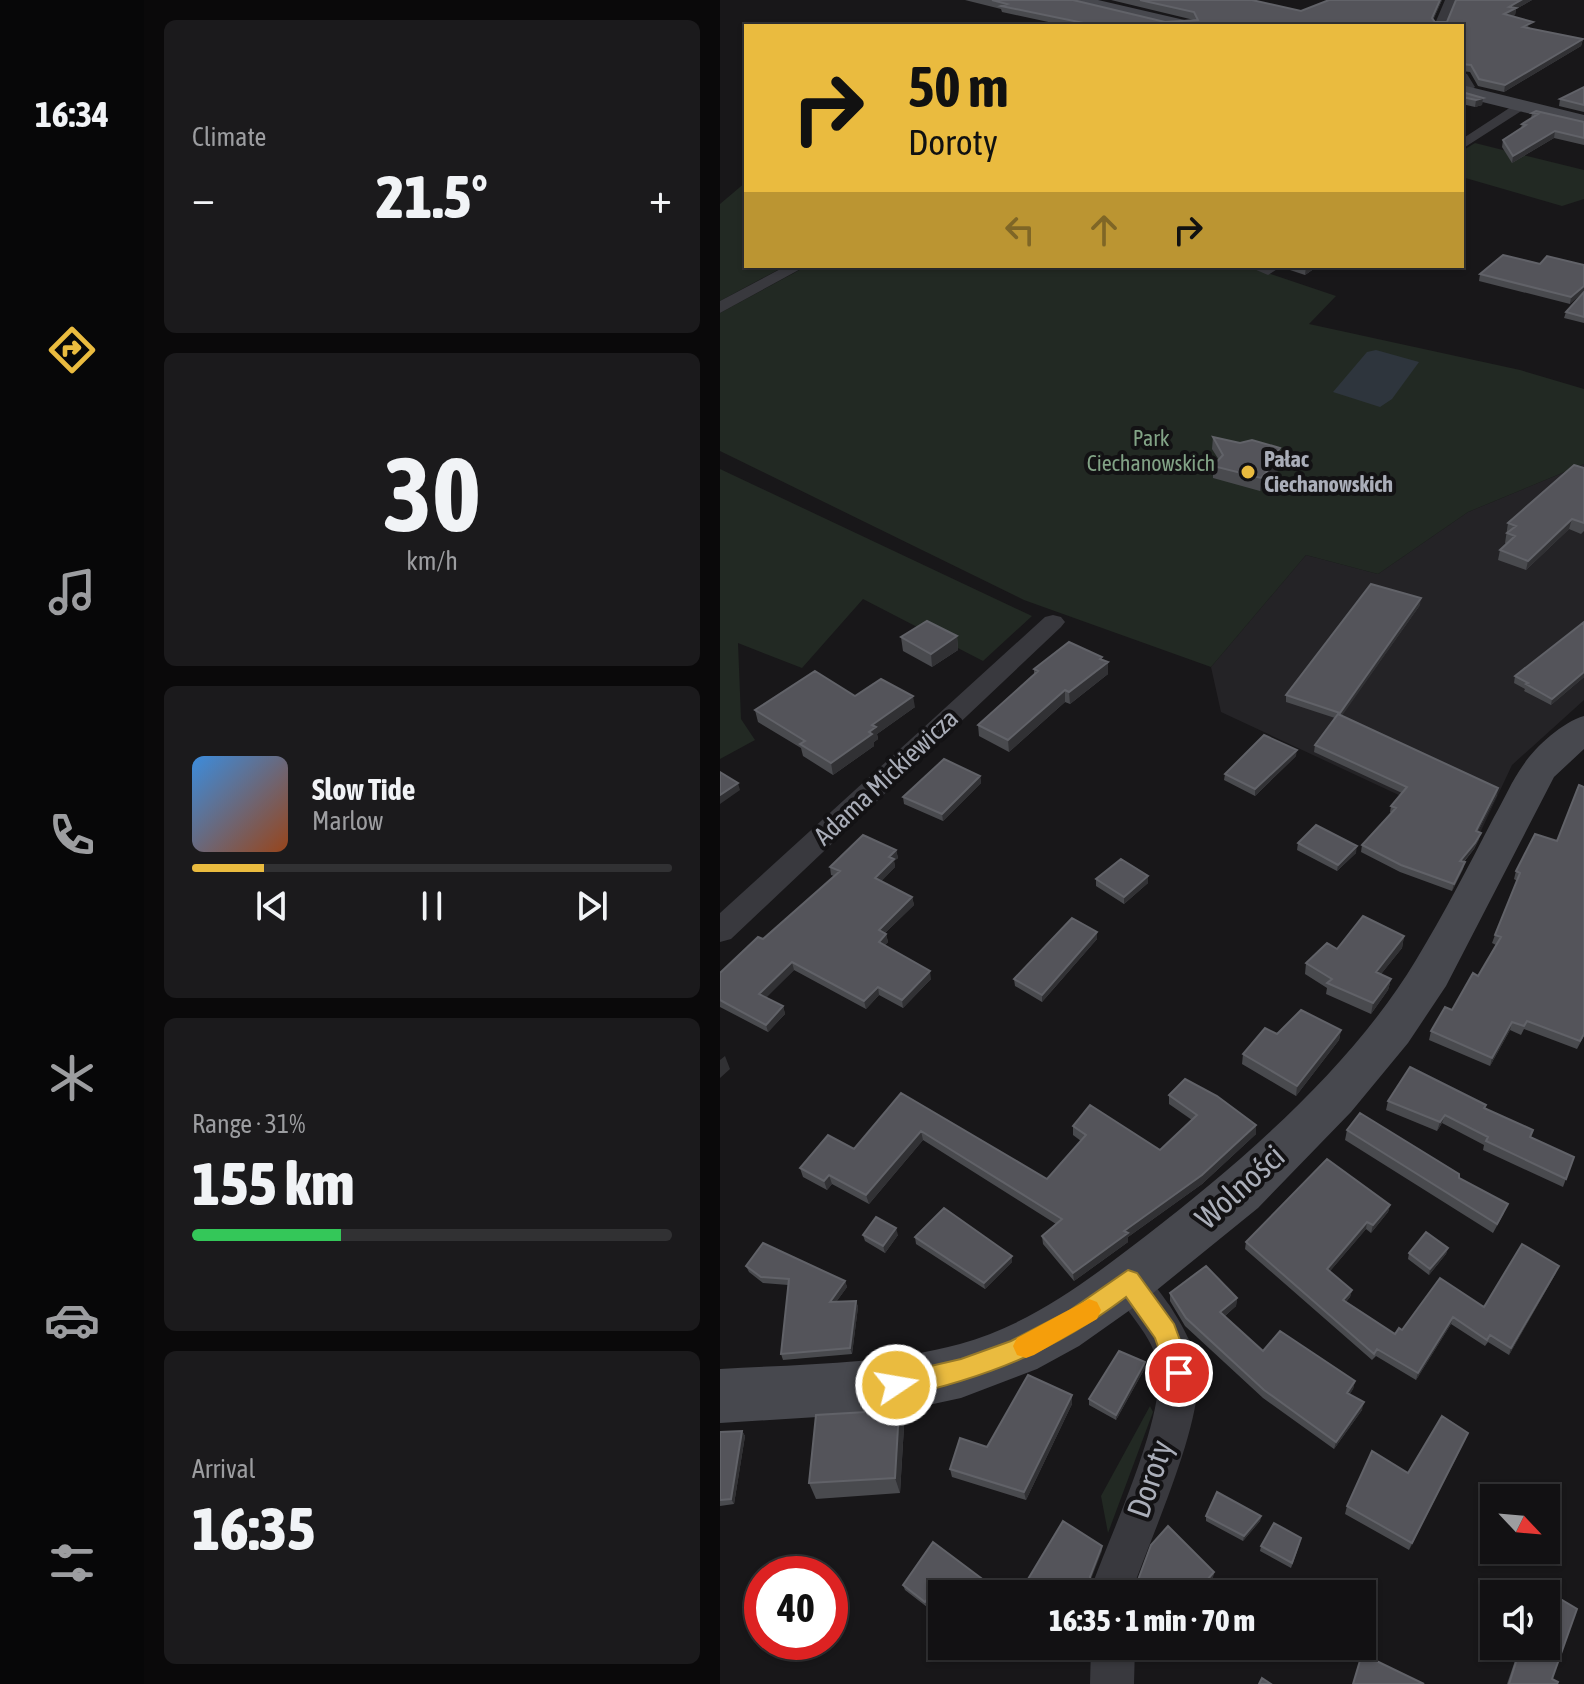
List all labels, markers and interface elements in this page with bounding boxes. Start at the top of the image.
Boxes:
text: 50 m [908,55,1009,119]
icon: right [776,56,880,160]
text: 16:34 [35,93,109,135]
text: Doroty [908,121,998,163]
text: Climate [192,122,266,152]
text: 21.5° [376,162,488,231]
text: − [192,172,215,222]
text: + [649,172,672,222]
icon: left [998,208,1042,252]
icon: ahead [1082,208,1126,252]
icon: right [1166,208,1210,252]
icon: directions [44,322,100,378]
park label: Park Ciechanowskich [1087,425,1215,476]
text: 30 [383,434,481,553]
place label: Pałac Ciechanowskich [1264,446,1393,497]
marker: Pałac Ciechanowskich [1239,463,1257,481]
text: km/h [406,546,458,576]
icon: music [44,564,100,620]
street label: Adama Mickiewicza [808,703,964,851]
text: Slow Tide [312,772,415,806]
text: Marlow [312,806,383,836]
icon: phone [44,807,100,863]
icon: previous [250,884,294,928]
icon: pause [410,884,454,928]
icon: next [570,884,614,928]
icon: climate [44,1050,100,1106]
text: Range · 31% [192,1109,305,1139]
street label: Wolności [1188,1137,1292,1236]
text: 155 km [192,1149,354,1218]
icon: car [44,1292,100,1348]
pin [1145,1339,1213,1407]
position arrow [854,1343,938,1427]
icon: arrive [1157,1351,1201,1395]
street label: Doroty [1119,1435,1180,1523]
text: Arrival [192,1454,256,1484]
north arrow [1480,1484,1560,1564]
map controls [1480,1484,1560,1660]
text: 16:35 [192,1494,315,1563]
icon: filters [44,1535,100,1591]
speed limit sign: 40 [744,1556,848,1660]
button: sound [1480,1580,1560,1660]
text: 16:35 · 1 min · 70 m [1049,1603,1255,1637]

